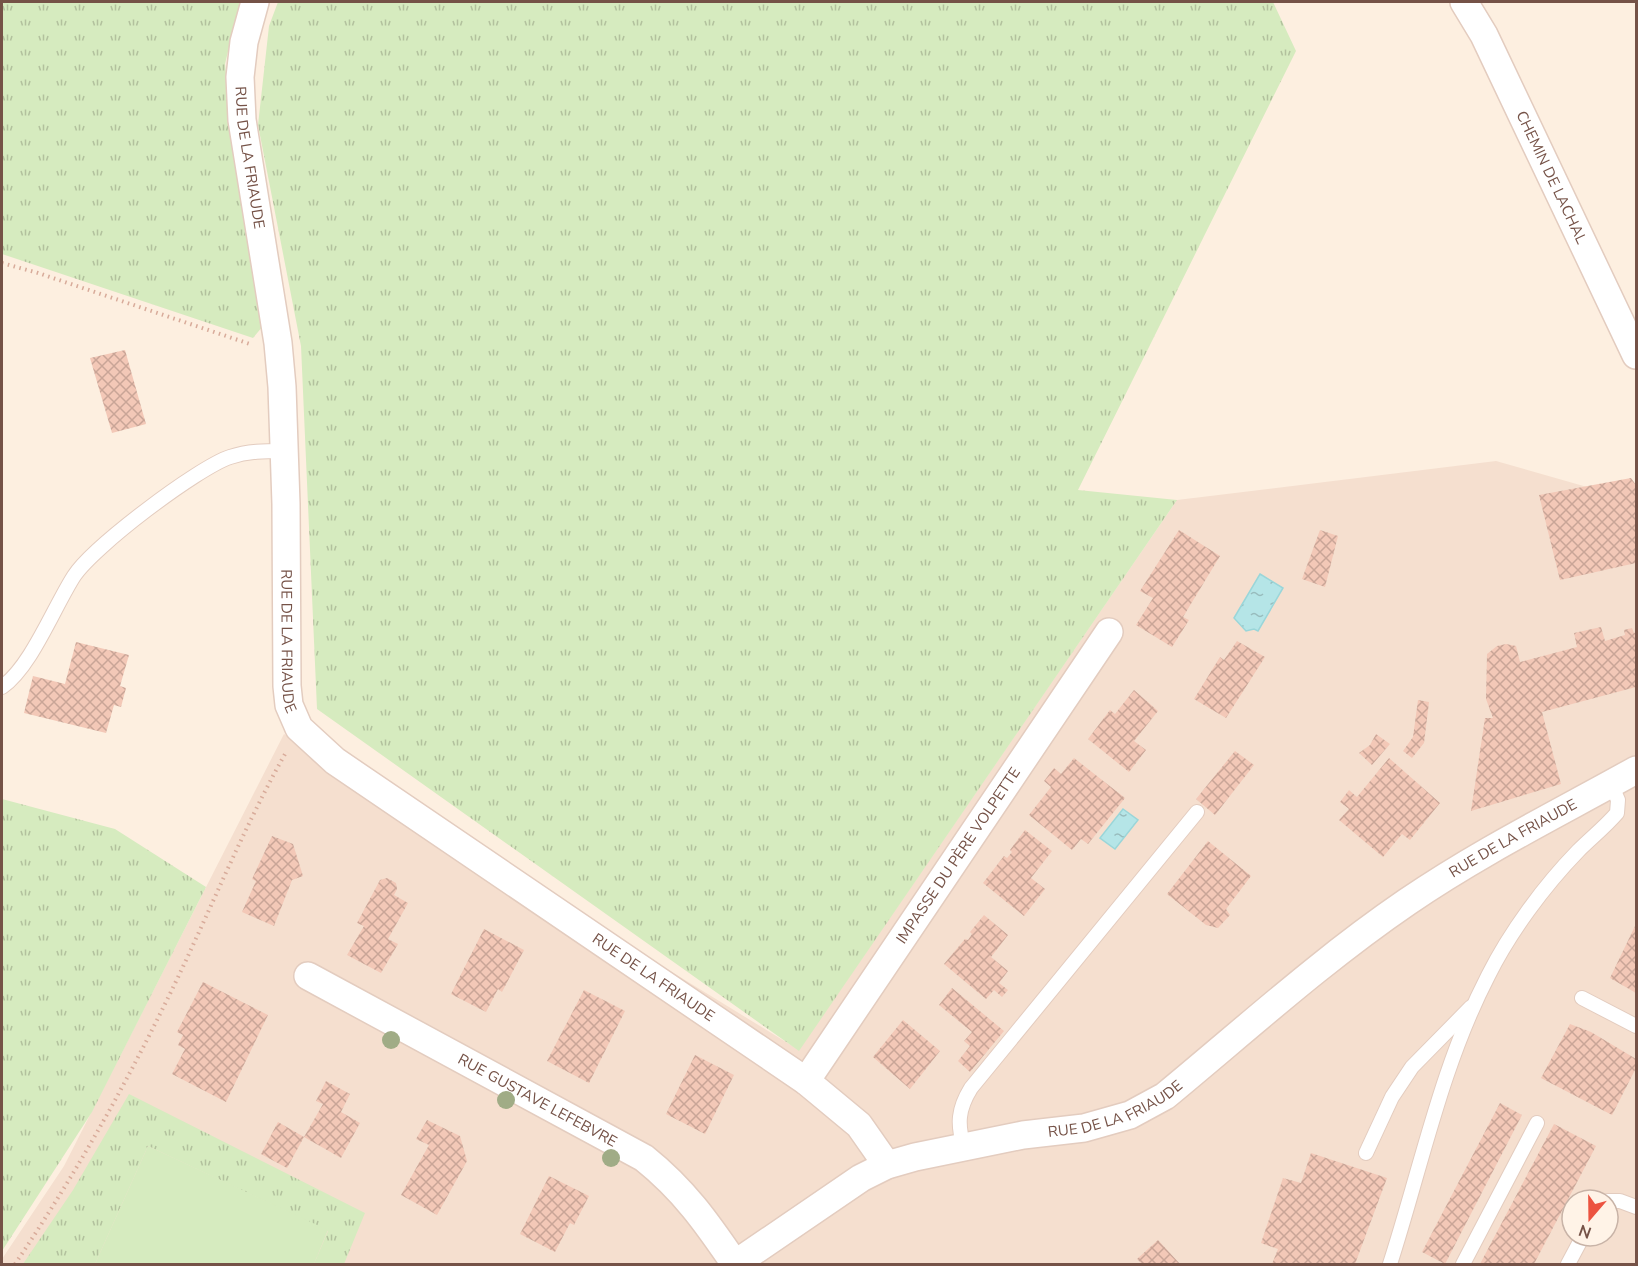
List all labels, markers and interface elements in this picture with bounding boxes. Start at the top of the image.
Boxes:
street label: RUE DE LA FRIAUDE [230,86,269,230]
street label: CHEMIN DE LACHAL [1511,107,1592,247]
street label: RUE DE LA FRIAUDE [276,569,301,716]
street label: IMPASSE DU PÈRE VOLPETTE [891,763,1025,948]
street label: RUE DE LA FRIAUDE [1445,794,1580,882]
street label: RUE DE LA FRIAUDE [588,929,719,1026]
street label: RUE GUSTAVE LEFEBVRE [454,1049,621,1152]
street label: RUE DE LA FRIAUDE [1047,1076,1187,1142]
north arrow [1560,1188,1620,1248]
text: N [1576,1219,1595,1244]

